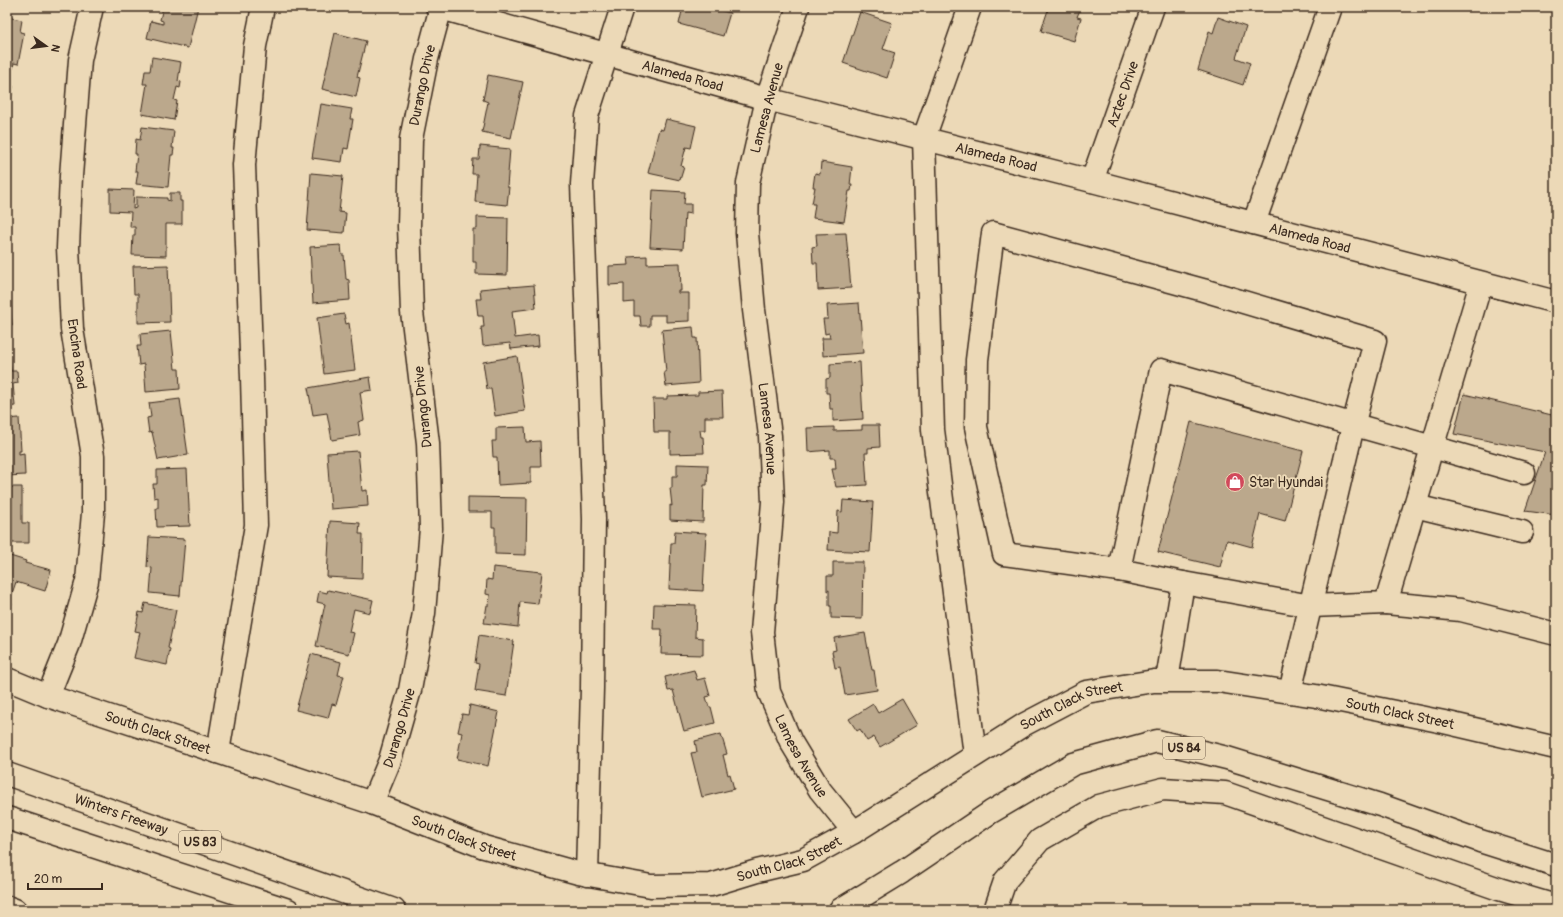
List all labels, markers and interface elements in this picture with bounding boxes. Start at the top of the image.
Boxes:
north arrow [26,26,66,66]
text: N [48,43,62,54]
street label: Durango Drive [405,43,439,127]
street label: Alameda Road [640,56,725,95]
street label: Aztec Drive [1103,59,1142,130]
street label: Lamesa Avenue [747,61,787,155]
street label: Alameda Road [954,138,1039,175]
street label: Alameda Road [1267,219,1353,257]
street label: Encina Road [64,318,90,391]
street label: Durango Drive [410,365,436,449]
street label: Lamesa Avenue [755,381,780,475]
shop icon: Star Hyundai [1224,471,1246,493]
place label: Star Hyundai [1249,474,1324,491]
street label: South Clack Street [1016,678,1124,734]
street label: Durango Drive [379,686,419,770]
street label: South Clack Street [1344,694,1456,733]
street label: South Clack Street [103,707,213,758]
street label: Lamesa Avenue [771,712,831,801]
road number: US 84 [1163,737,1205,759]
street label: Winters Freeway [72,790,170,838]
street label: South Clack Street [409,811,519,864]
road number: US 83 [179,831,221,853]
street label: South Clack Street [734,832,844,885]
scale bar [28,865,102,891]
text: 20 m [34,872,63,887]

